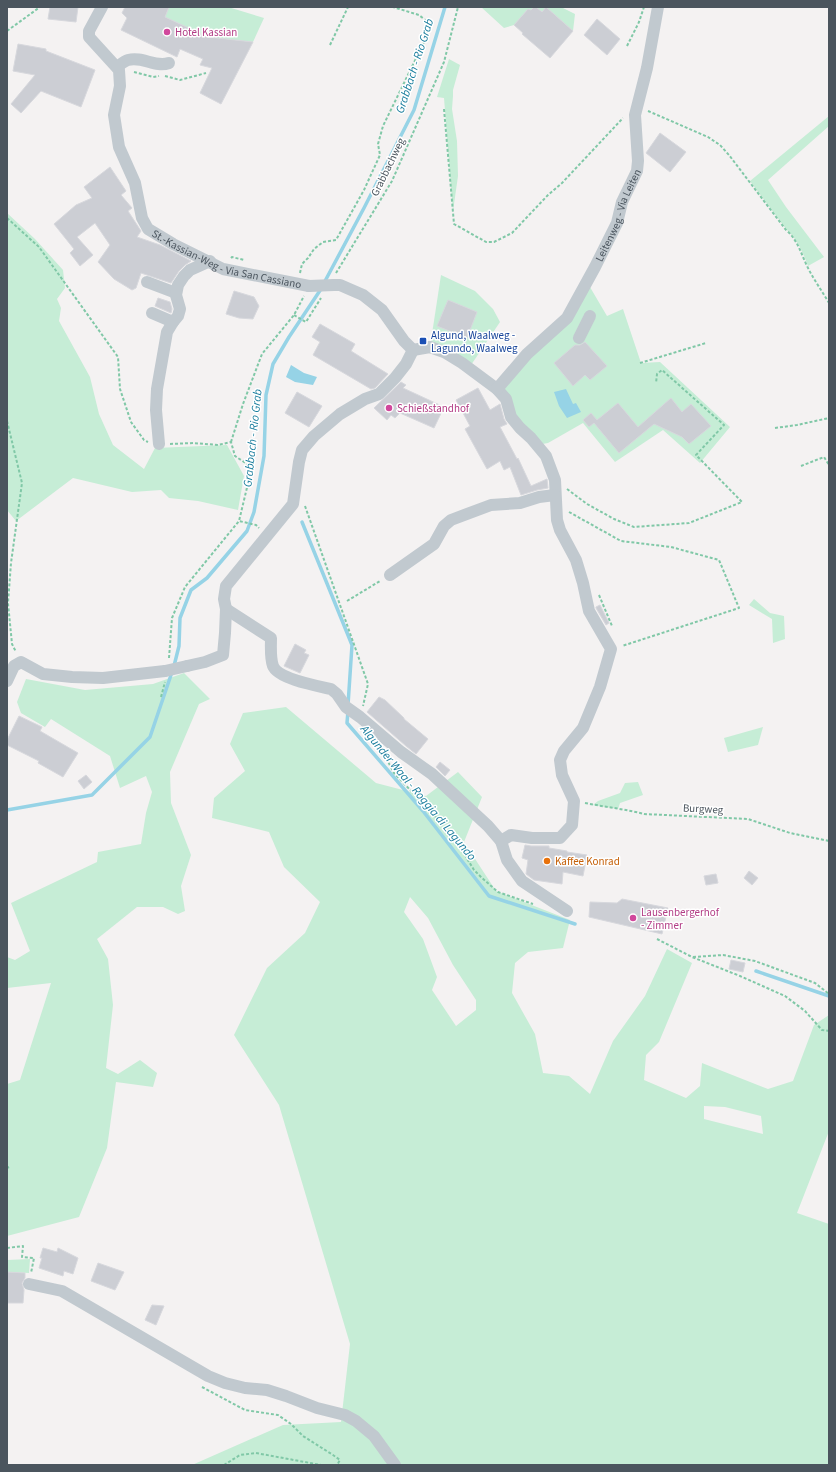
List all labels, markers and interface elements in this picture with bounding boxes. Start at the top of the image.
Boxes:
water label: Grabbach - Rio Grab [392,16,438,116]
place label: Hotel Kassian [175,25,237,40]
marker: Hotel Kassian [162,27,172,37]
street label: Grabbachweg [367,135,409,199]
street label: Leitenweg - Via Leiten [591,166,644,264]
street label: St.-Kassian-Weg - Via San Cassiano [149,226,303,292]
place label: Algund, Waalweg - Lagundo, Waalweg [431,328,518,356]
marker: Algund, Waalweg - Lagundo, Waalweg [418,336,428,346]
water label: Grabbach - Rio Grab [239,388,267,488]
place label: Schießstandhof [397,401,470,416]
marker: Schießstandhof [384,403,394,413]
water label: Algunder Waal - Roggia di Lagundo [356,721,480,864]
street label: Burgweg [682,800,724,818]
place label: Kaffee Konrad [555,854,620,869]
marker: Kaffee Konrad [542,856,552,866]
place label: Lausenbergerhof - Zimmer [641,905,720,933]
marker: Lausenbergerhof - Zimmer [628,913,638,923]

